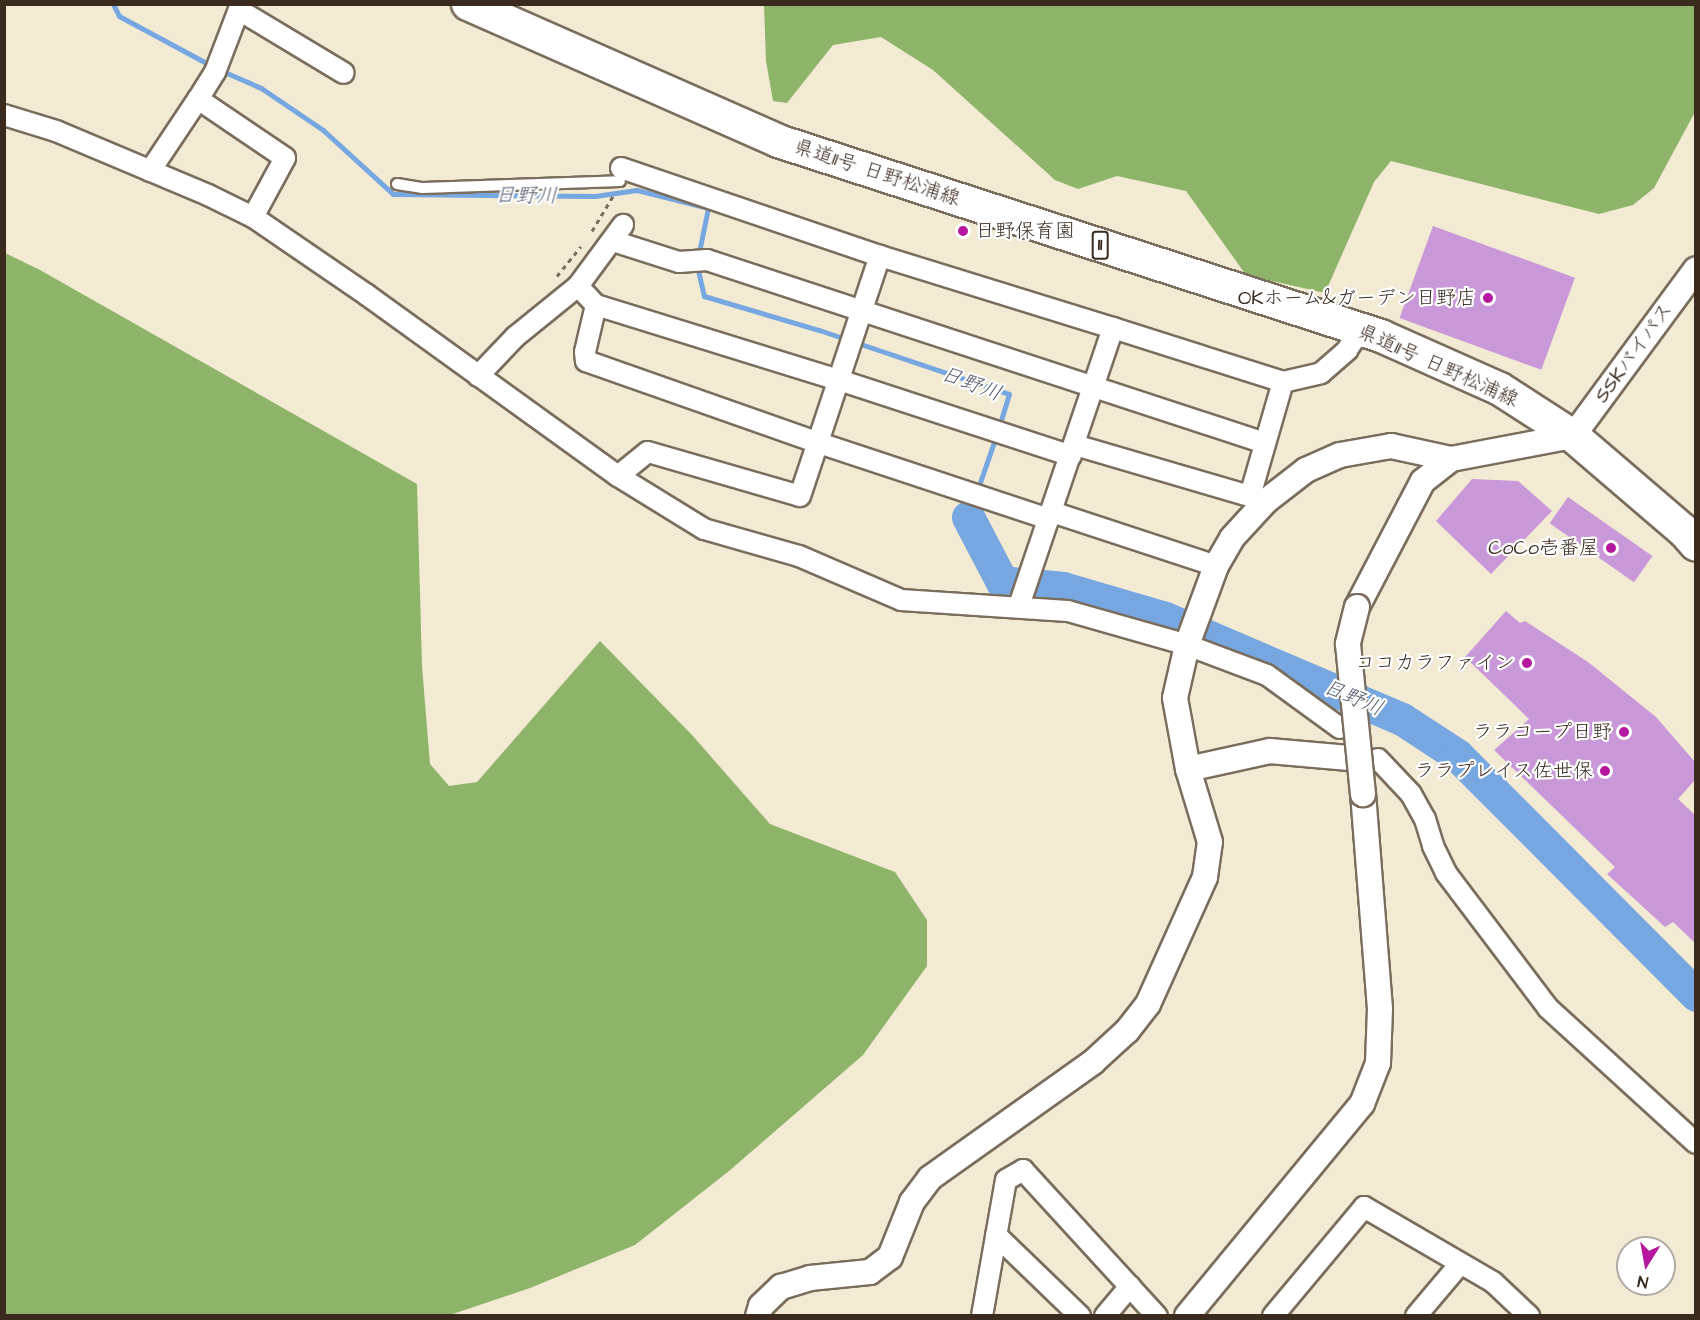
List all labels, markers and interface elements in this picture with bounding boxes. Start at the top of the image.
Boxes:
street label: 県道11号 日野松浦線 [791,135,963,211]
water label: 日野川 [494,183,558,209]
place label: 日野保育園 [975,219,1075,243]
marker: 日野保育園 [956,224,970,238]
road number: 11 [1091,230,1109,260]
place label: OKホーム&ガーデン日野店 [1237,286,1476,310]
marker: OKホーム&ガーデン日野店 [1481,291,1495,305]
street label: SSKバイパス [1590,298,1678,408]
street label: 県道11号 日野松浦線 [1354,320,1522,412]
water label: 日野川 [937,361,1005,407]
place label: CoCo壱番屋 [1488,536,1599,560]
marker: CoCo壱番屋 [1604,541,1618,555]
place label: ココカラファイン [1355,651,1515,675]
marker: ココカラファイン [1520,656,1534,670]
water label: 日野川 [1319,674,1387,722]
place label: ララコープ日野 [1472,720,1612,744]
marker: ララコープ日野 [1617,725,1631,739]
place label: ララプレイス佐世保 [1413,759,1593,783]
marker: ララプレイス佐世保 [1598,764,1612,778]
north arrow [1616,1236,1676,1296]
text: N [1636,1270,1650,1293]

